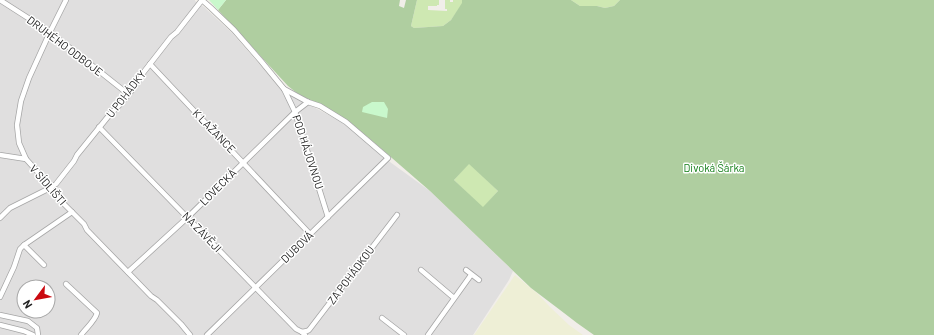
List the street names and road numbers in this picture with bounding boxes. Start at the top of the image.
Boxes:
street label: DRUHÉHO ODBOJE [25,13,106,78]
street label: U POHÁDKY [103,67,148,120]
street label: K LAŽANCE [190,106,239,156]
street label: POD HÁJOVNOU [290,113,327,191]
street label: V SÍDLIŠTI [27,162,69,207]
street label: LOVECKÁ [197,165,239,208]
street label: NA ZÁVĚJI [180,209,225,254]
street label: DUBOVÁ [278,228,316,265]
street label: ZA POHÁDKOU [324,243,377,306]

